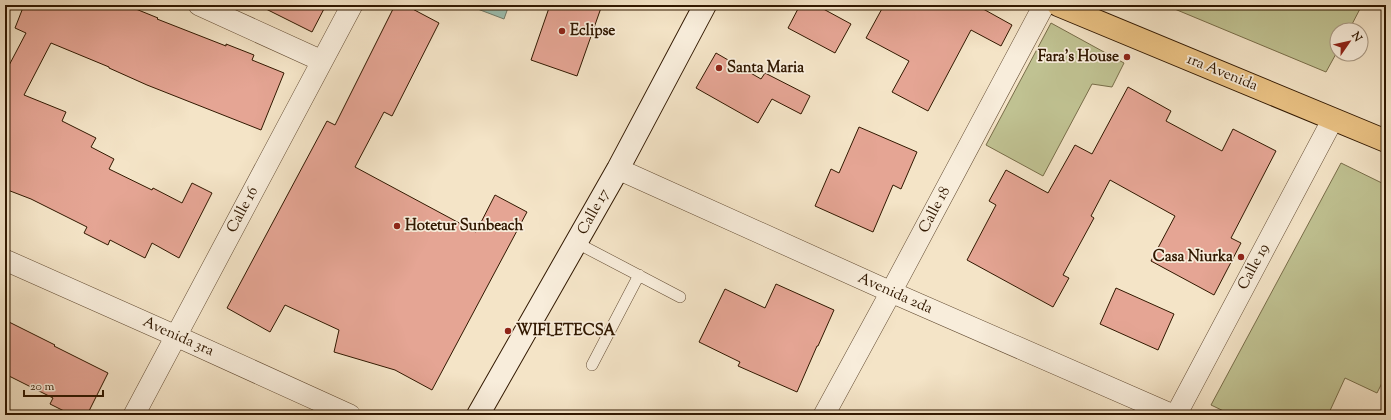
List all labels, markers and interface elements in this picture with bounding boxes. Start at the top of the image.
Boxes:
place label: Eclipse [570,21,615,42]
north arrow [1329,22,1369,62]
marker: Eclipse [557,26,567,36]
text: N [1347,28,1366,45]
place label: Fara's House [1038,47,1119,68]
street label: 1ra Avenida [1183,49,1261,97]
marker: Fara's House [1122,52,1132,62]
place label: Santa Maria [727,58,804,79]
marker: Santa Maria [714,63,724,73]
street label: Calle 16 [222,183,264,237]
street label: Calle 18 [914,183,956,237]
street label: Calle 17 [573,185,615,239]
place label: Hotetur Sunbeach [405,216,524,237]
marker: Hotetur Sunbeach [392,221,402,231]
street label: Calle 19 [1233,240,1275,294]
place label: Casa Niurka [1153,247,1233,268]
marker: Casa Niurka [1236,252,1246,262]
street label: Avenida 2da [854,268,936,320]
street label: Avenida 3ra [139,312,217,362]
place label: WIFI_ETECSA [516,321,616,342]
marker: WIFI_ETECSA [503,326,513,336]
scale bar [24,372,103,398]
text: 20 m [30,378,55,396]

